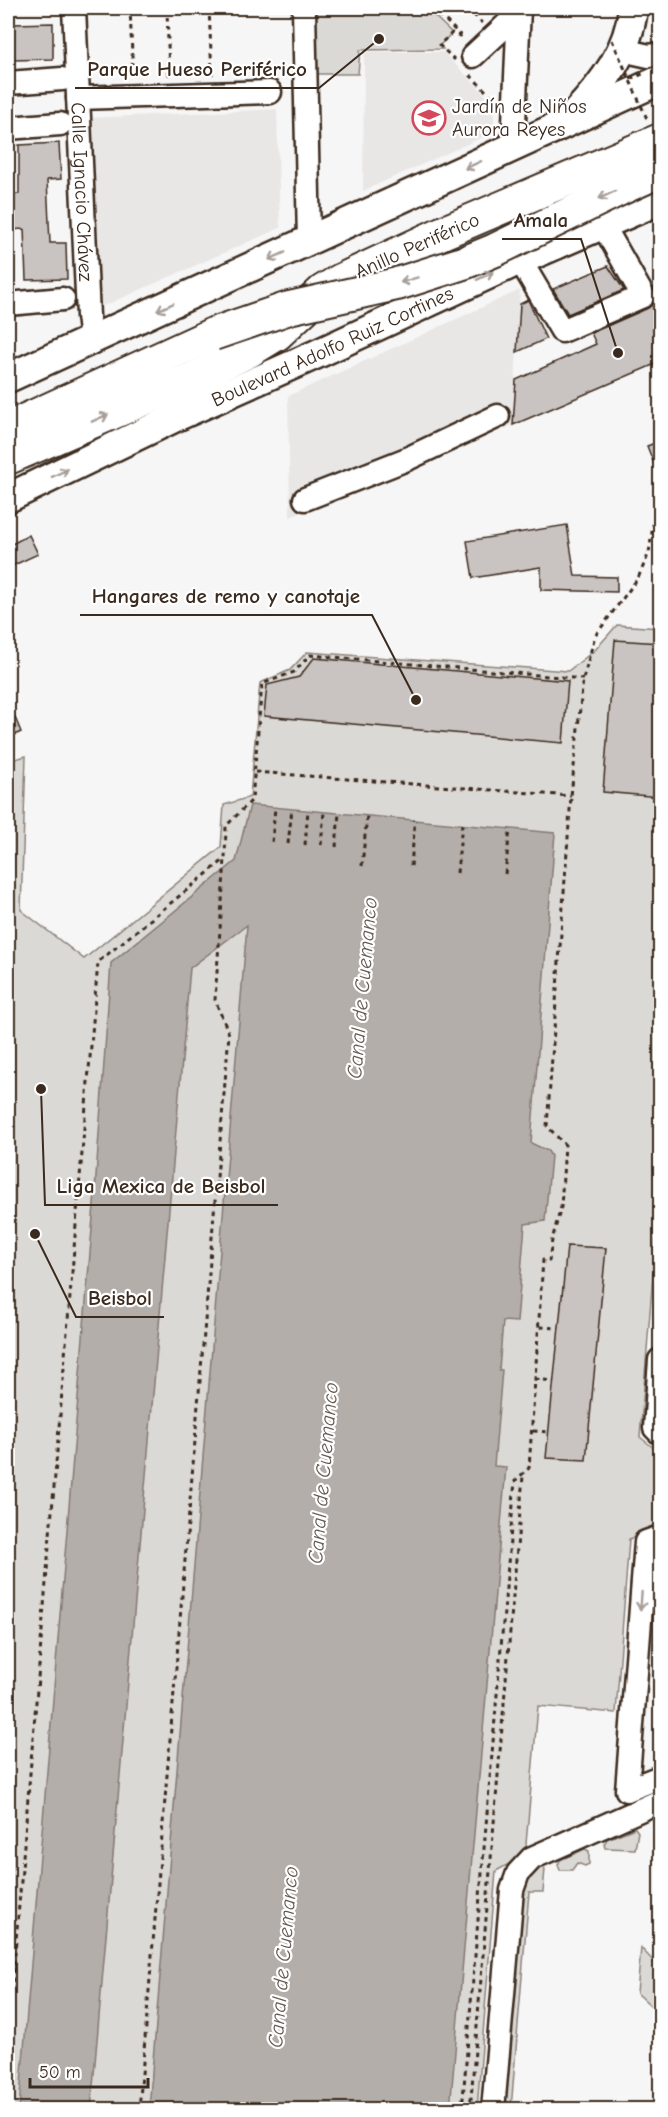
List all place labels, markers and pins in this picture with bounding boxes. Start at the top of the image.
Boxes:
callout: Parque Hueso Periférico [75,49,319,88]
place label: Jardín de Niños Aurora Reyes [452,95,587,141]
school or university icon: Jardín de Niños Aurora Reyes [411,100,447,136]
callout: Amala [502,200,581,239]
callout: Hangares de remo y canotaje [80,576,372,615]
callout: Liga Mexica de Beisbol [45,1166,278,1205]
callout: Beisbol [76,1278,164,1317]

